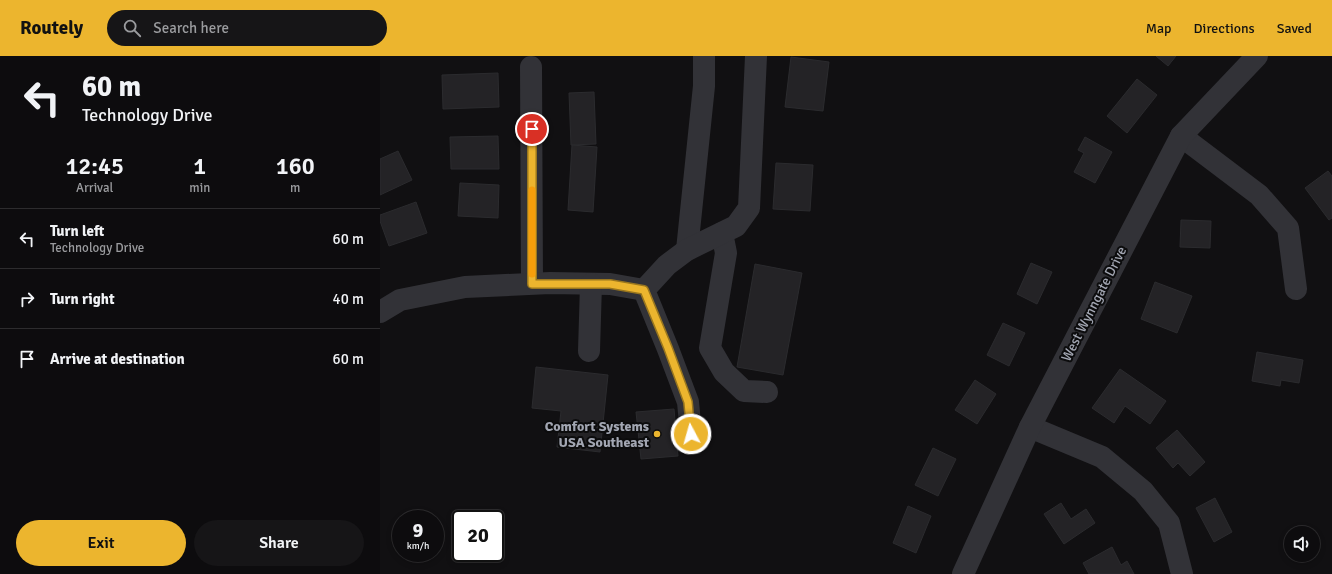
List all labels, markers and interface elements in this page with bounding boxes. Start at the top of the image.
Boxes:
search box [107,10,387,46]
text: Routely [20,16,83,40]
icon: search [121,17,143,39]
text: Search here [153,19,229,37]
text: Map [1146,20,1172,37]
text: Directions [1194,20,1255,37]
text: Saved [1277,20,1312,37]
text: 60 m [82,70,141,104]
icon: left [16,72,68,124]
text: Technology Drive [82,104,212,126]
pin [515,112,549,146]
icon: arrive [521,118,543,140]
text: 12:45 [65,151,124,181]
text: 1 [193,151,206,181]
text: 160 [276,151,315,181]
text: Arrival [76,180,113,196]
text: min [189,180,210,196]
text: m [290,180,300,196]
text: Turn left [50,222,104,240]
icon: left [16,228,38,250]
text: 60 m [333,230,364,248]
text: Technology Drive [50,240,144,256]
street label: West Wynngate Drive [1058,244,1130,364]
icon: right [16,288,38,310]
text: Turn right [50,290,115,308]
text: 40 m [333,290,364,308]
icon: arrive [16,348,38,370]
text: Arrive at destination [50,350,185,368]
text: 60 m [333,350,364,368]
position arrow [670,413,712,455]
place label: Comfort Systems USA Southeast [545,418,650,451]
marker: Comfort Systems USA Southeast [652,429,662,439]
speed limit sign: 20 [452,510,504,562]
text: 9 [413,518,423,543]
button: Exit [16,520,186,566]
button: Share [194,520,364,566]
map controls [1284,526,1320,562]
button: sound [1284,526,1320,562]
text: km/h [407,540,429,552]

